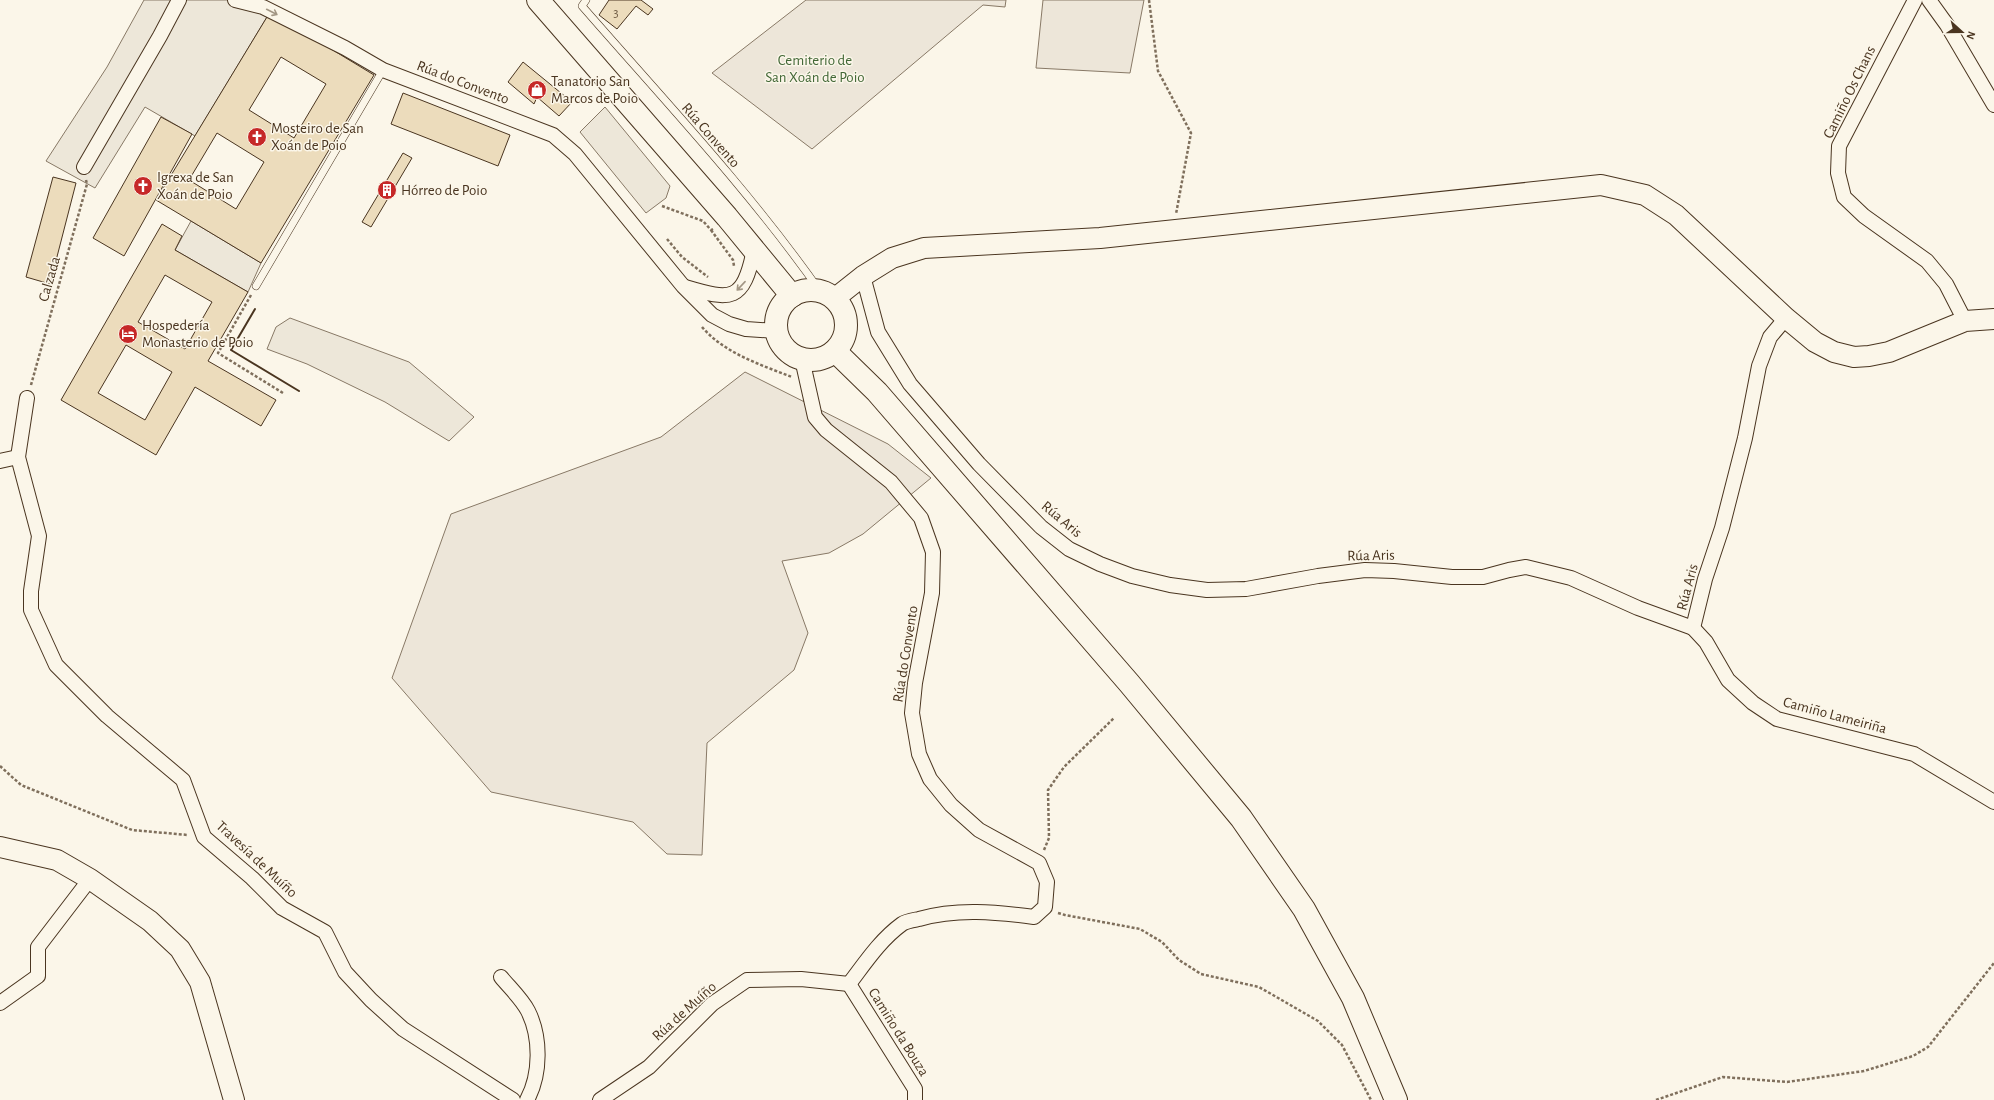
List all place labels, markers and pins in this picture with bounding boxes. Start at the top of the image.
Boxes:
place label: Tanatorio San Marcos de Poio [551,74,638,106]
shop icon: Tanatorio San Marcos de Poio [526,79,548,101]
place label: Mosteiro de San Xoán de Poio [271,121,364,153]
church icon: Mosteiro de San Xoán de Poio [246,126,268,148]
place label: Igrexa de San Xoán de Poio [157,170,234,202]
church icon: Igrexa de San Xoán de Poio [132,175,154,197]
building icon: Hórreo de Poio [376,179,398,201]
place label: Hórreo de Poio [401,183,487,198]
place label: Hospedería Monasterio de Poio [142,318,253,350]
hotel icon: Hospedería Monasterio de Poio [117,323,139,345]

